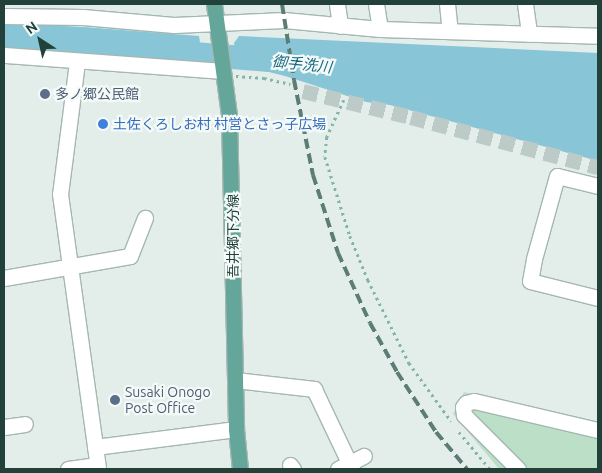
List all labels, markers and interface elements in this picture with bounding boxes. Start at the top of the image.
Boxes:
north arrow [15,15,65,65]
text: N [23,18,40,37]
water label: 御手洗川 [271,52,333,76]
place label: 多ノ郷公民館 [55,86,139,102]
marker: 多ノ郷公民館 [39,88,51,100]
place label: 土佐くろしお村 村営とさっ子広場 [113,116,326,132]
marker: 土佐くろしお村 村営とさっ子広場 [97,118,109,130]
street label: 吾井郷下分線 [225,194,241,278]
place label: Susaki Onogo Post Office [125,384,211,417]
marker: Susaki Onogo Post Office [109,394,121,406]

